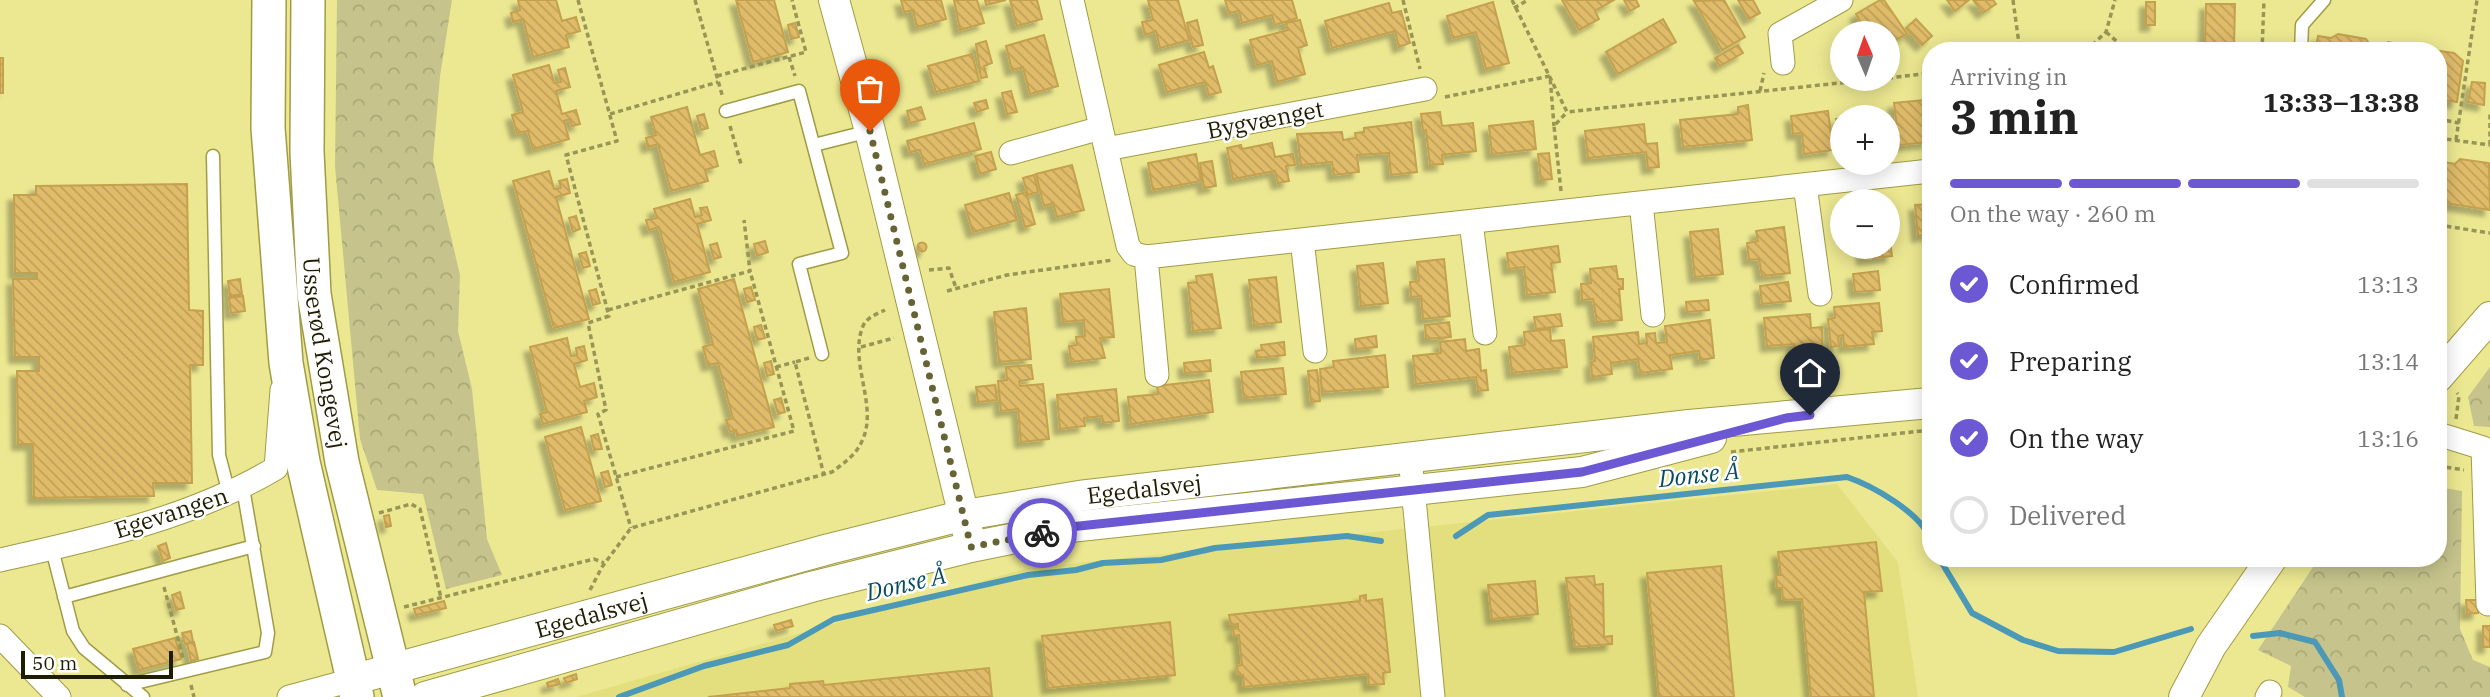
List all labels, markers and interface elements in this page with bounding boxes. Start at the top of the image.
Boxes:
north arrow [1830,21,1900,91]
map controls [1830,21,1900,259]
pin [840,59,900,131]
text: Arriving in [1950,61,2067,91]
icon: bag [851,70,889,108]
text: 13:33–13:38 [2263,85,2419,119]
text: 3 min [1950,87,2079,147]
street label: Bygvænget [1204,93,1326,145]
button: + [1830,105,1900,175]
button: − [1830,189,1900,259]
text: On the way · 260 m [1950,198,2156,228]
street label: Usserød Kongevej [297,256,355,451]
icon: check [1950,265,1988,303]
text: Confirmed [2009,267,2140,301]
text: 13:13 [2357,269,2419,299]
icon: check [1950,342,1988,380]
pin [1780,343,1840,415]
text: Preparing [2009,344,2131,378]
text: 13:14 [2357,346,2419,376]
icon: home [1791,354,1829,392]
icon: check [1950,419,1988,457]
text: On the way [2009,421,2143,455]
text: 13:16 [2357,423,2419,453]
water label: Donse Å [1656,454,1741,494]
street label: Egedalsvej [1085,467,1203,510]
street label: Egevangen [110,480,232,544]
courier [1007,498,1077,568]
text: Delivered [2009,498,2126,532]
icon: bike [1023,514,1061,552]
water label: Donse Å [862,558,949,608]
street label: Egedalsvej [532,585,651,644]
scale bar [21,648,173,680]
text: 50 m [32,651,77,675]

